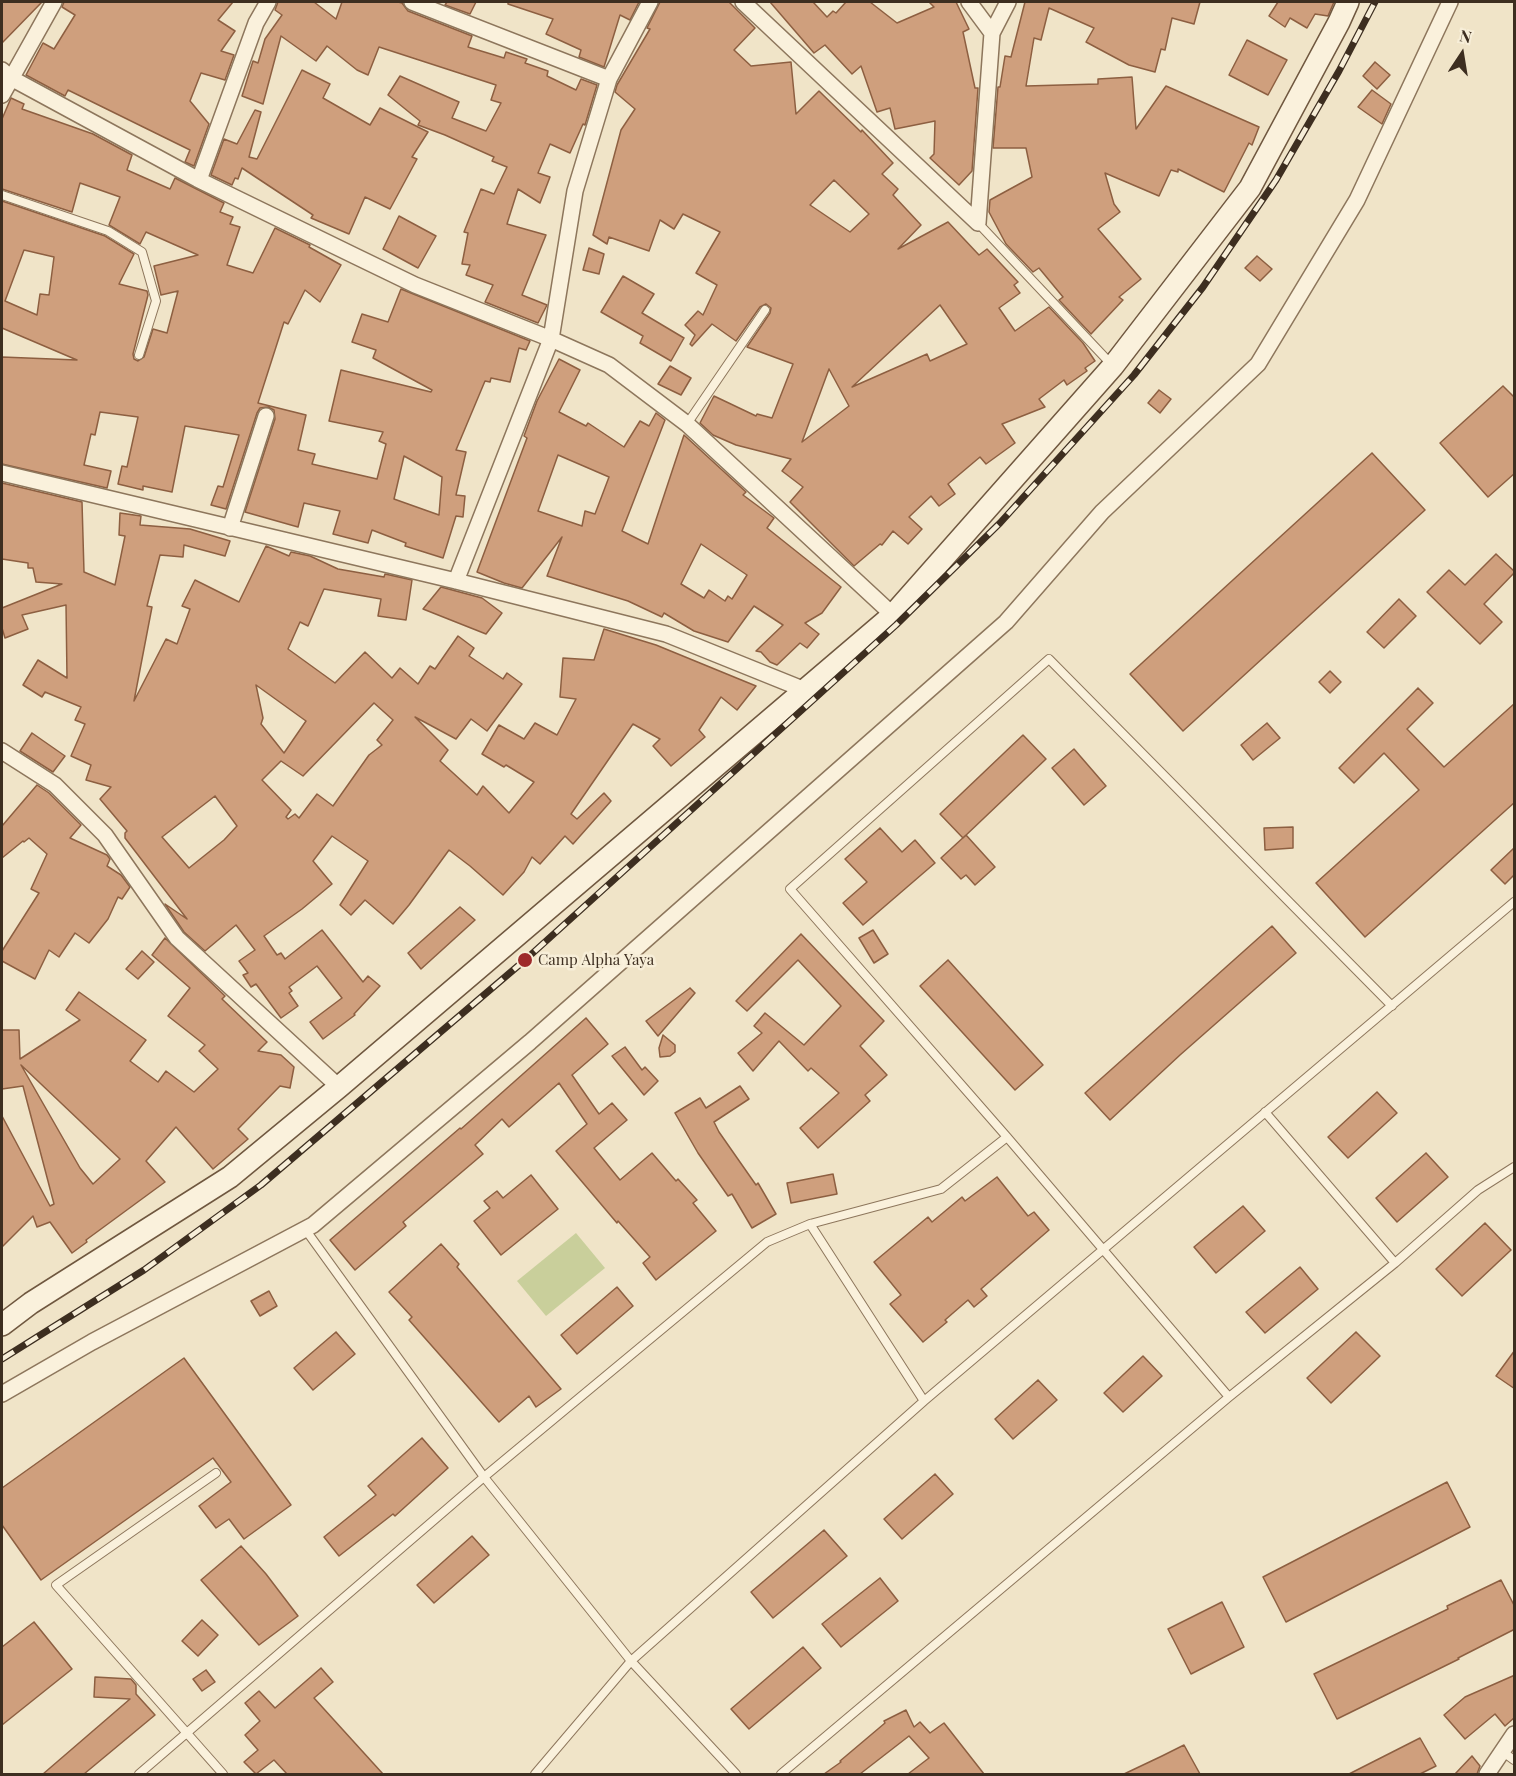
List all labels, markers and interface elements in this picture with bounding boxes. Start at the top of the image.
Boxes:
north arrow [1432,24,1492,84]
text: N [1458,24,1474,47]
marker: Camp Alpha Yaya [516,951,534,969]
place label: Camp Alpha Yaya [538,951,654,969]

